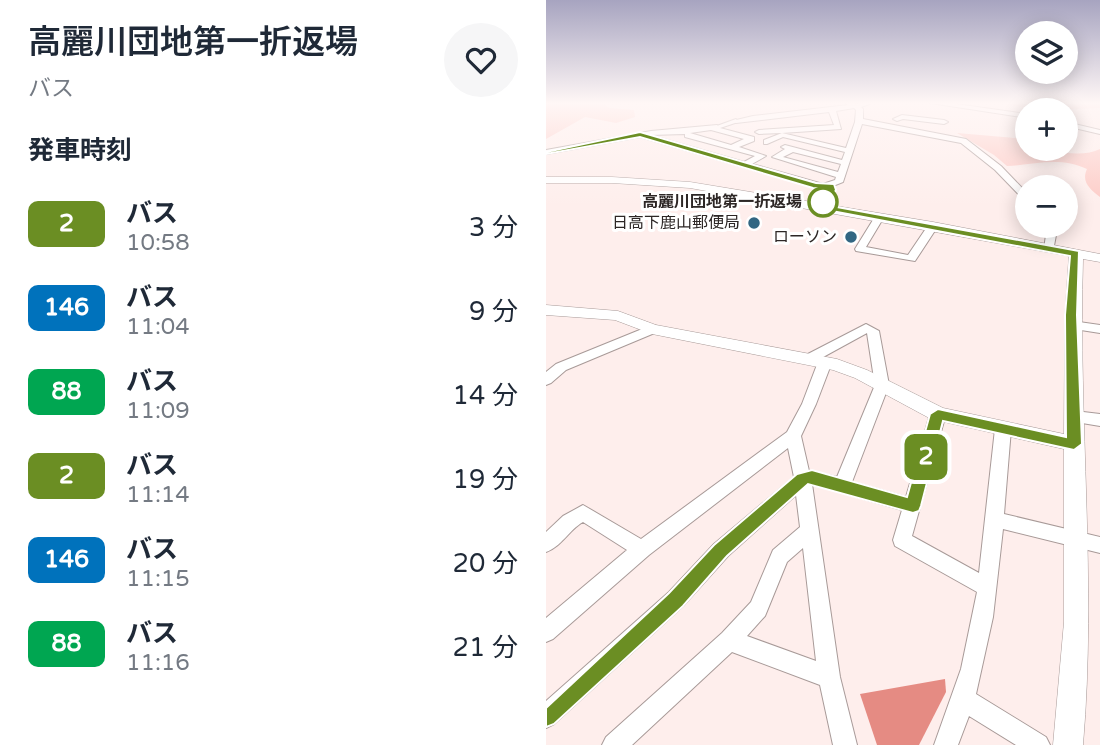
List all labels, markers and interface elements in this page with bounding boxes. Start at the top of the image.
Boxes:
map controls [1015,21,1078,238]
button: layers [1015,21,1078,84]
text: 高麗川団地第一折返場 [28,23,358,62]
button: heart [444,23,518,97]
text: バス [28,75,74,103]
button: + [1015,98,1078,161]
text: 発車時刻 [28,135,132,166]
button: − [1015,175,1078,238]
marker: 高麗川団地第一折返場 [808,187,838,217]
place label: 高麗川団地第一折返場 [642,192,802,212]
text: バス [126,198,178,229]
text: 2 [59,209,74,238]
text: 3 分 [469,212,518,243]
place label: 日高下鹿山郵便局 [612,213,740,233]
marker: 日高下鹿山郵便局 [746,215,762,231]
place label: ローソン [773,227,837,247]
text: 10:58 [126,229,190,257]
marker: ローソン [843,229,859,245]
text: バス [126,282,178,313]
text: 146 [44,293,89,322]
text: 9 分 [469,296,518,327]
text: 11:04 [126,313,190,341]
text: バス [126,366,178,397]
text: 88 [51,377,82,406]
text: 14 分 [453,380,518,411]
text: 11:09 [126,397,190,425]
line badge: 2 [903,434,949,480]
text: 2 [918,442,934,471]
text: バス [126,450,178,481]
text: 2 [59,461,74,490]
text: 19 分 [453,464,518,495]
text: 11:14 [126,481,190,509]
text: バス [126,534,178,565]
text: 146 [44,545,89,574]
text: 20 分 [453,548,518,579]
text: 11:15 [126,565,190,593]
text: バス [126,618,178,649]
text: 88 [51,629,82,658]
text: 21 分 [453,632,518,663]
text: 11:16 [126,649,190,677]

